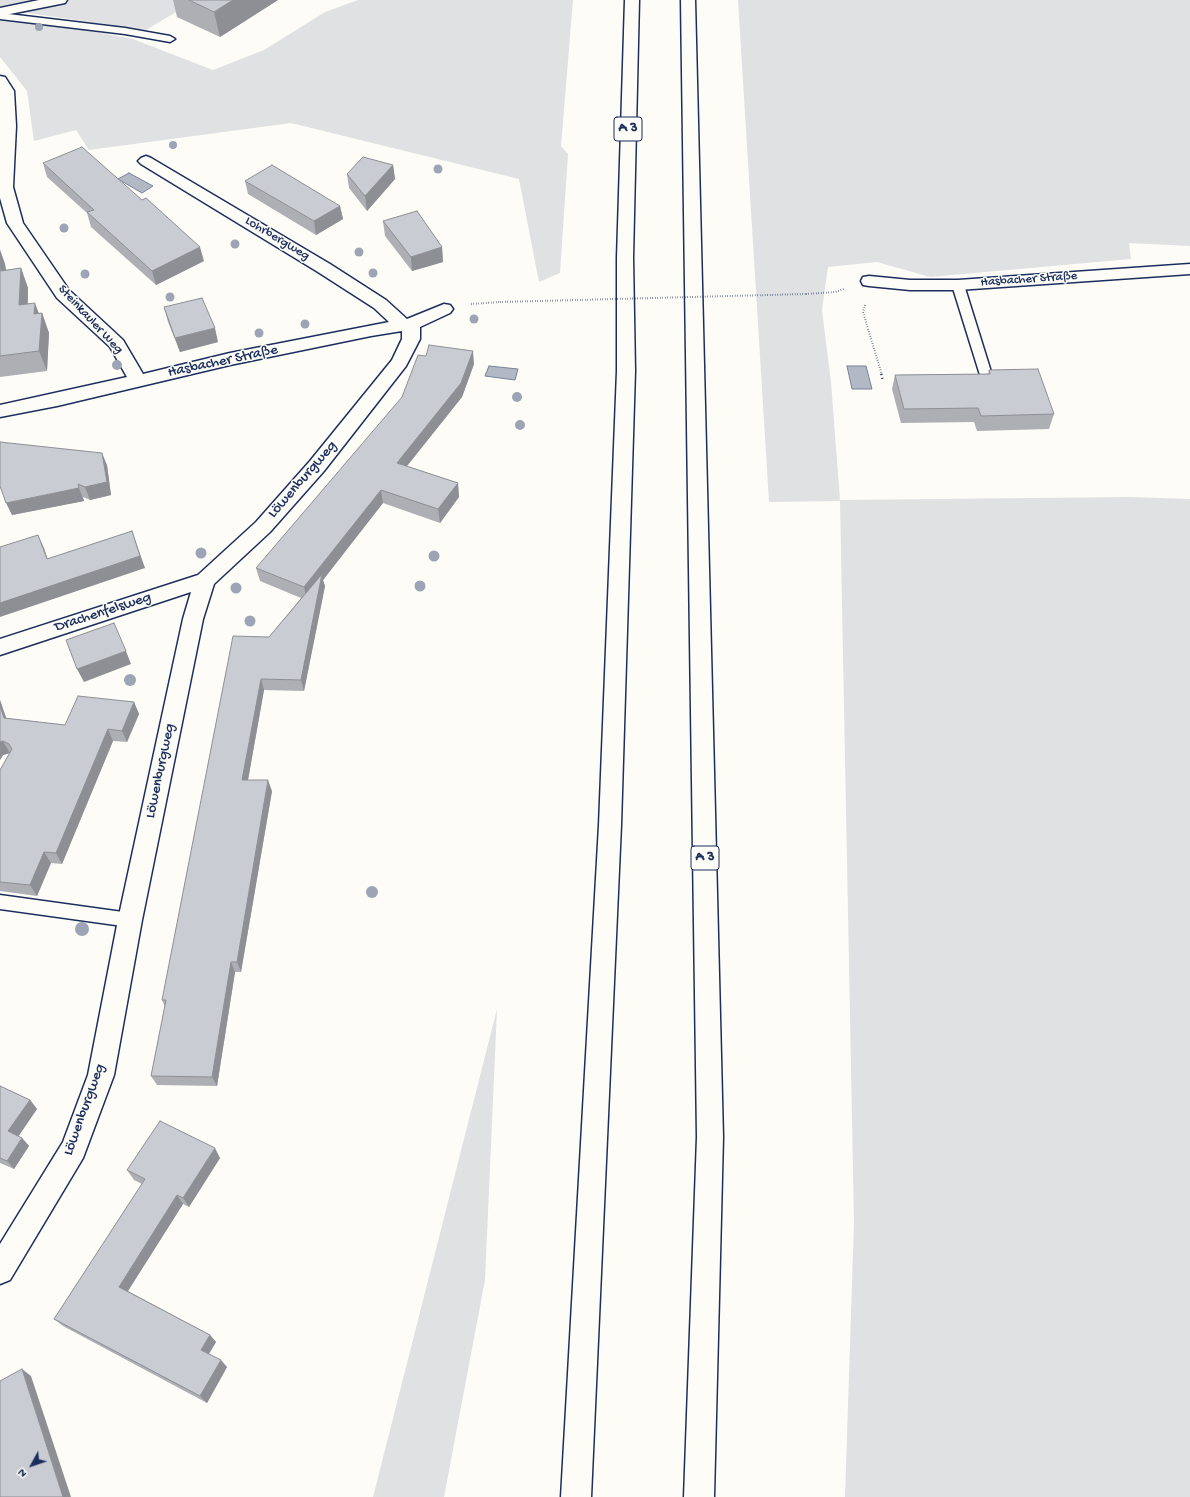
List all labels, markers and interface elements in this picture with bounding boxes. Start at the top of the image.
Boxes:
road number: A 3 [614,117,642,141]
street label: Lohrbergweg [242,214,312,264]
street label: Hasbacher Straße [980,269,1078,291]
street label: Steinkauler Weg [54,282,126,358]
street label: Hasbacher Straße [166,342,280,382]
street label: Löwenburgweg [265,438,341,522]
street label: Drachenfelsweg [52,589,154,637]
street label: Löwenburgweg [142,722,180,820]
road number: A 3 [691,846,719,870]
street label: Löwenburgweg [60,1062,110,1158]
north arrow [12,1445,52,1485]
text: N [16,1466,30,1479]

